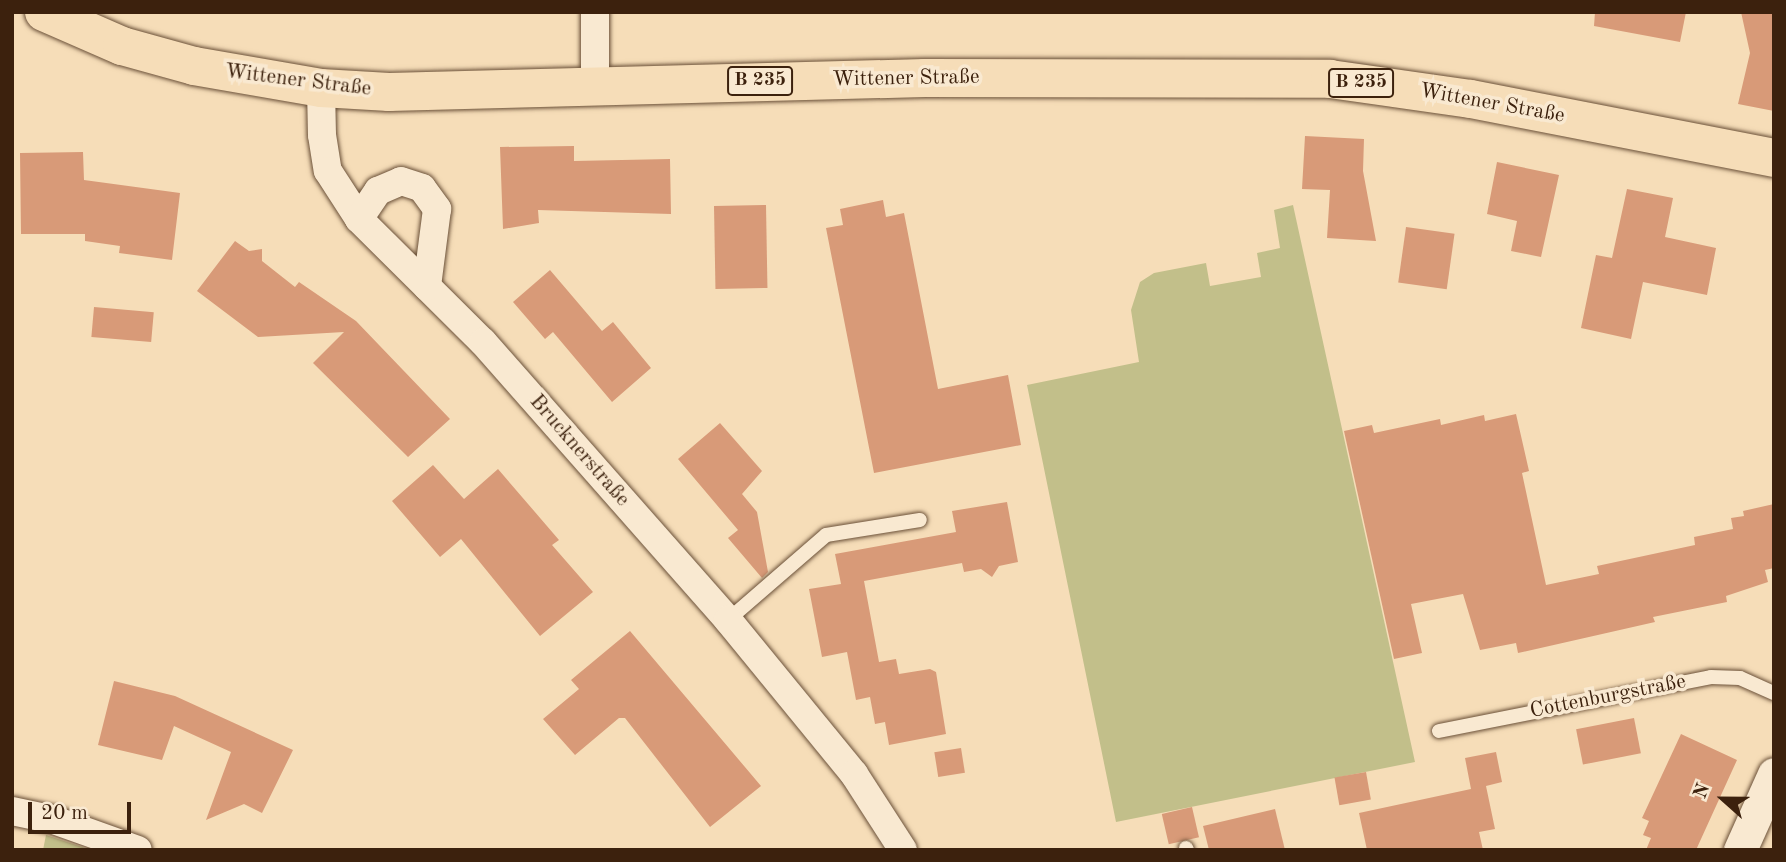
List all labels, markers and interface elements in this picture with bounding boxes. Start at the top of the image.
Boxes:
street label: Wittener Straße [223,60,373,102]
street label: Wittener Straße [832,65,980,93]
road number: B 235 [727,66,793,96]
road number: B 235 [1328,68,1394,99]
street label: Wittener Straße [1417,79,1567,129]
street label: Brucknerstraße [524,390,634,512]
street label: Cottenburgstraße [1528,670,1688,724]
north arrow [1688,764,1758,834]
text: N [1691,781,1714,801]
scale bar [32,788,135,832]
text: 20 m [41,803,88,824]

